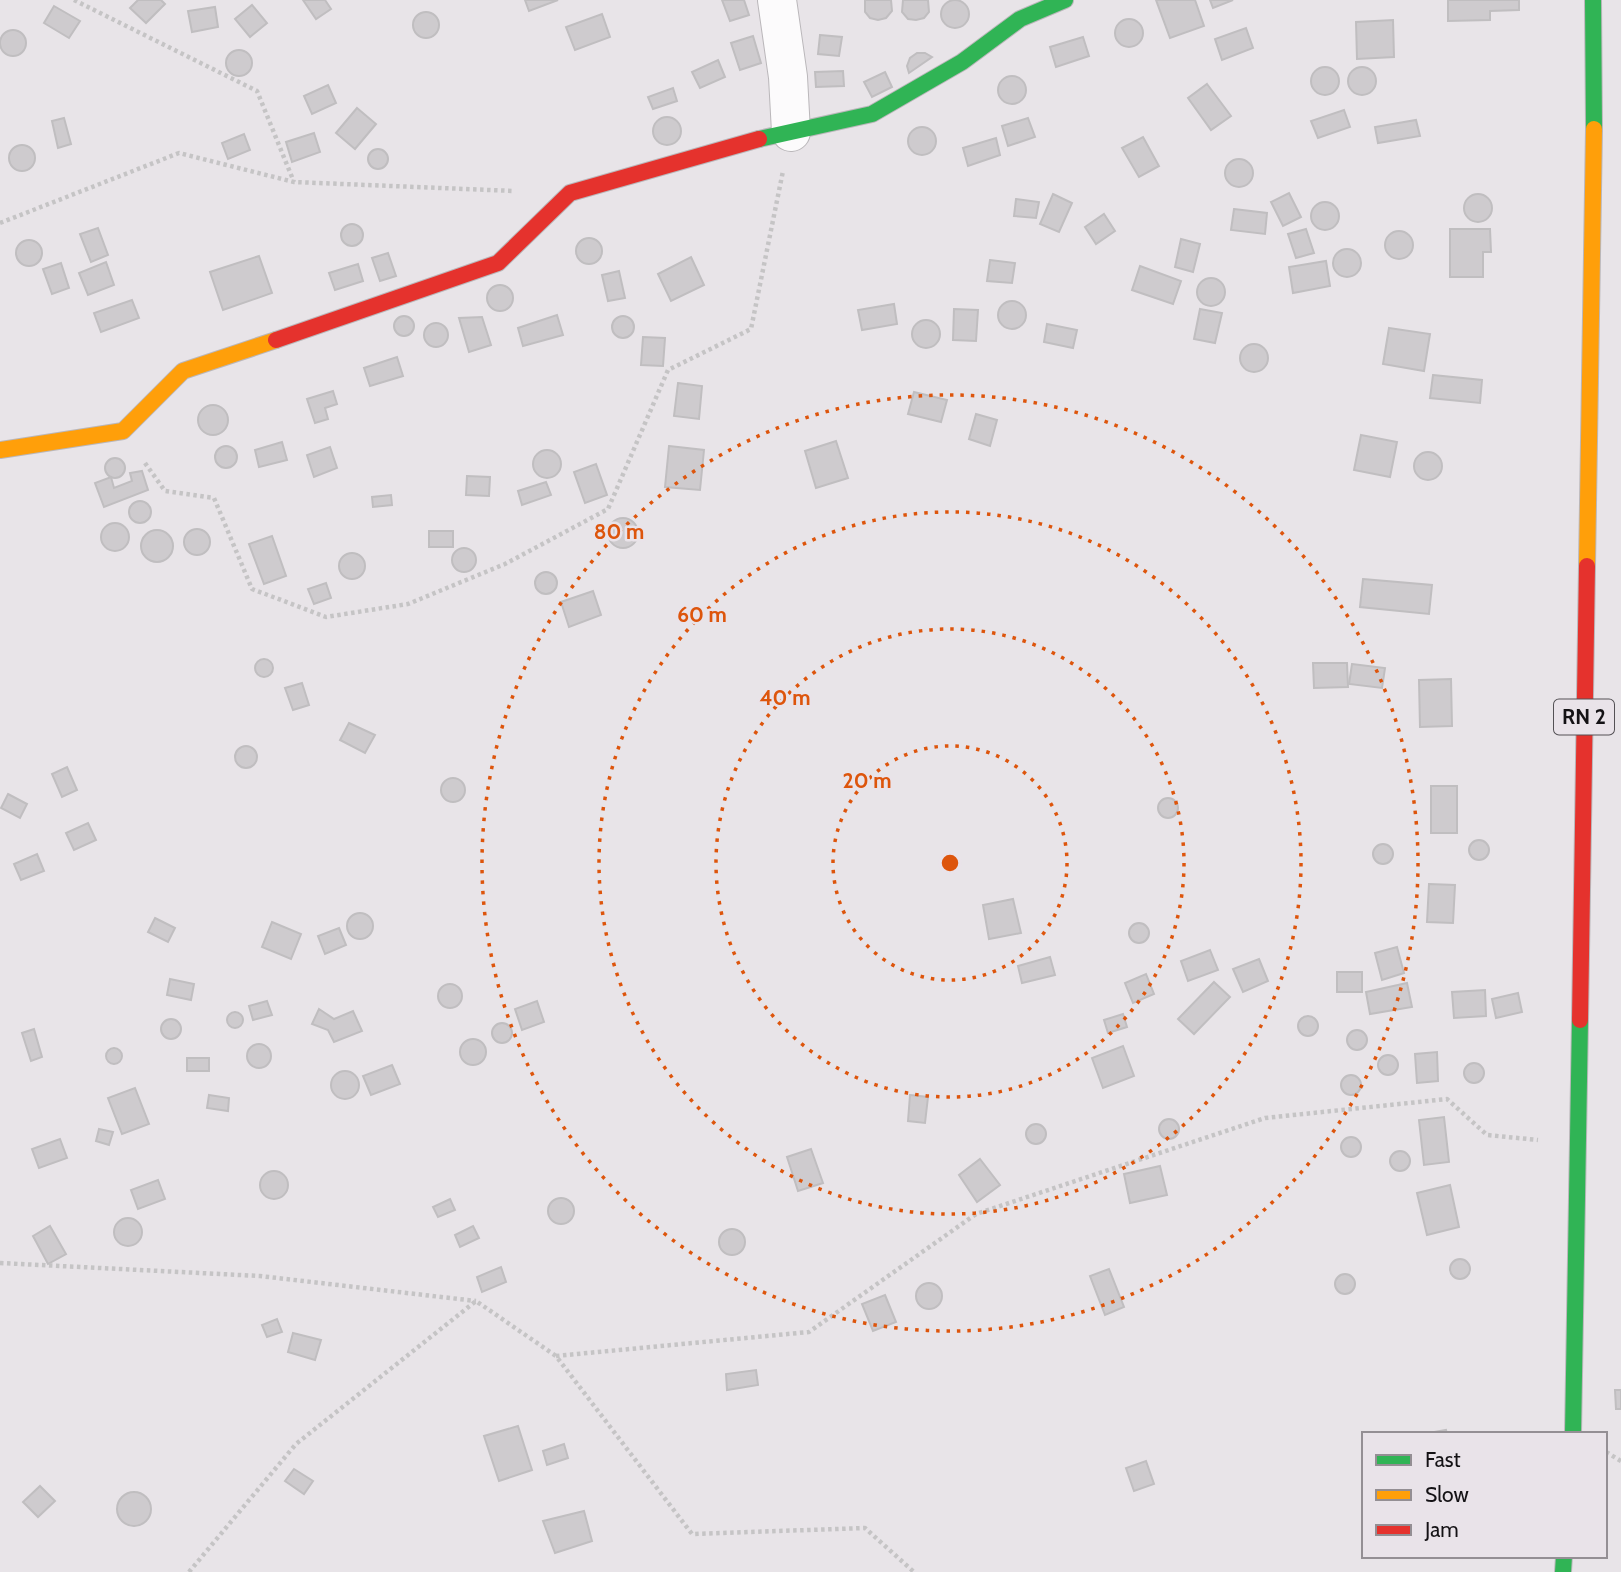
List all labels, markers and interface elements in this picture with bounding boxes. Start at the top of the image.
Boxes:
text: 80 m [594,519,644,544]
text: 60 m [677,602,727,627]
text: 40 m [760,685,810,710]
road number: RN 2 [1554,700,1614,734]
text: 20 m [843,768,891,793]
centre of rings [938,851,962,875]
legend [1362,1432,1607,1558]
text: Fast [1425,1447,1461,1472]
text: Slow [1425,1482,1469,1507]
text: Jam [1424,1517,1459,1542]

